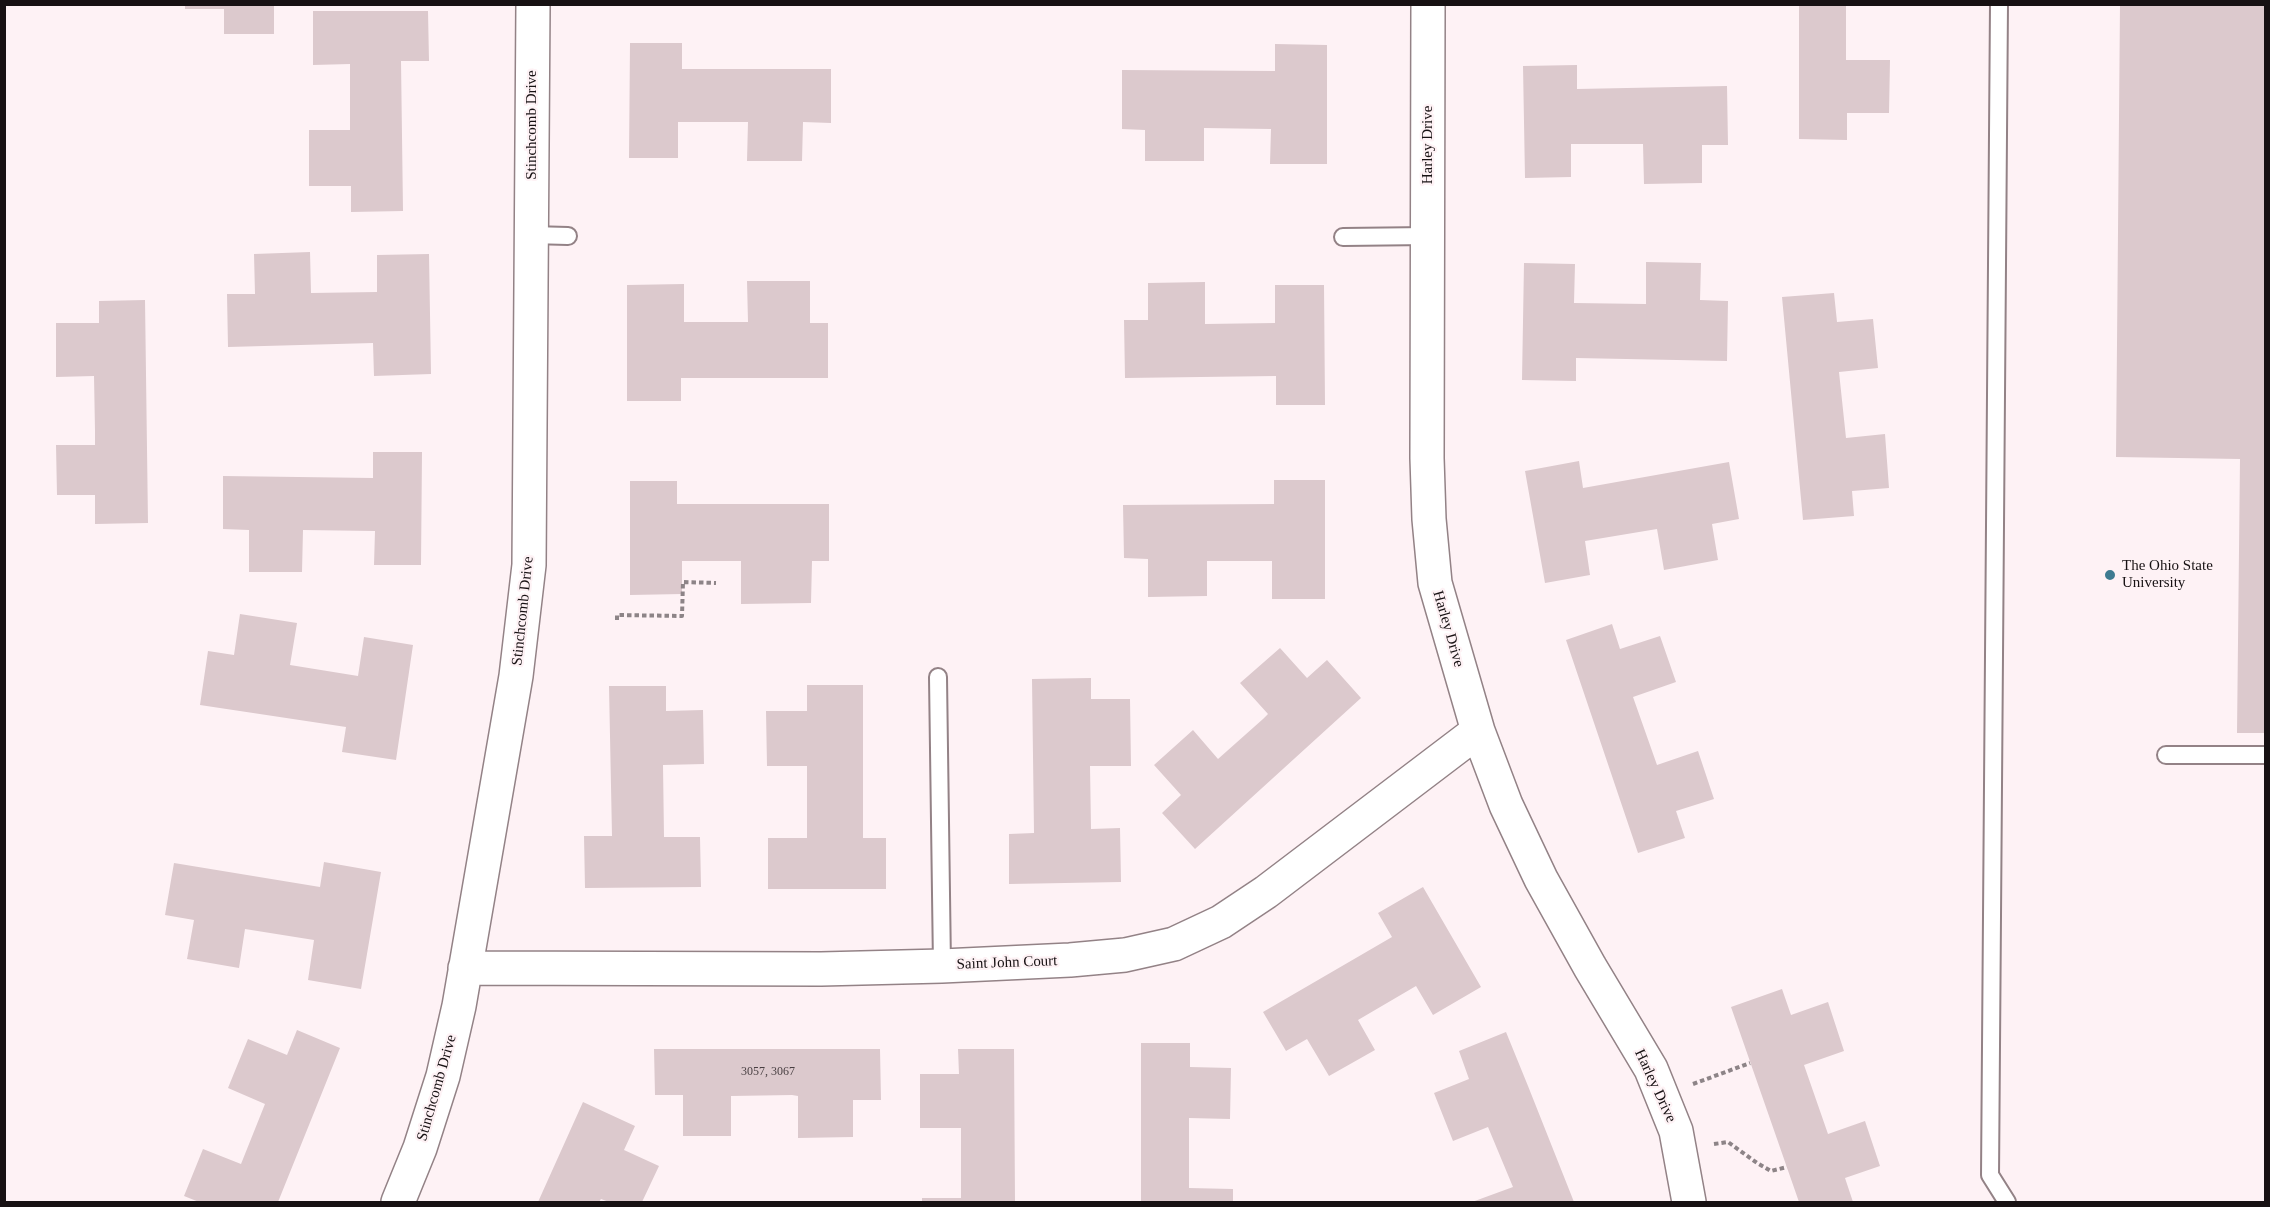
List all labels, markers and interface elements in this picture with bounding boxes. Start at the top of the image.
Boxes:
street label: Stinchcomb Drive [523,70,541,180]
street label: Harley Drive [1419,106,1437,184]
street label: Stinchcomb Drive [508,556,538,666]
place label: The Ohio State University [2122,557,2213,592]
marker: The Ohio State University [2103,568,2117,582]
street label: Harley Drive [1429,589,1467,669]
street label: Saint John Court [956,952,1058,974]
street label: Stinchcomb Drive [413,1033,461,1143]
street label: Harley Drive [1630,1047,1680,1125]
house number: 3057, 3067 [741,1065,795,1079]

